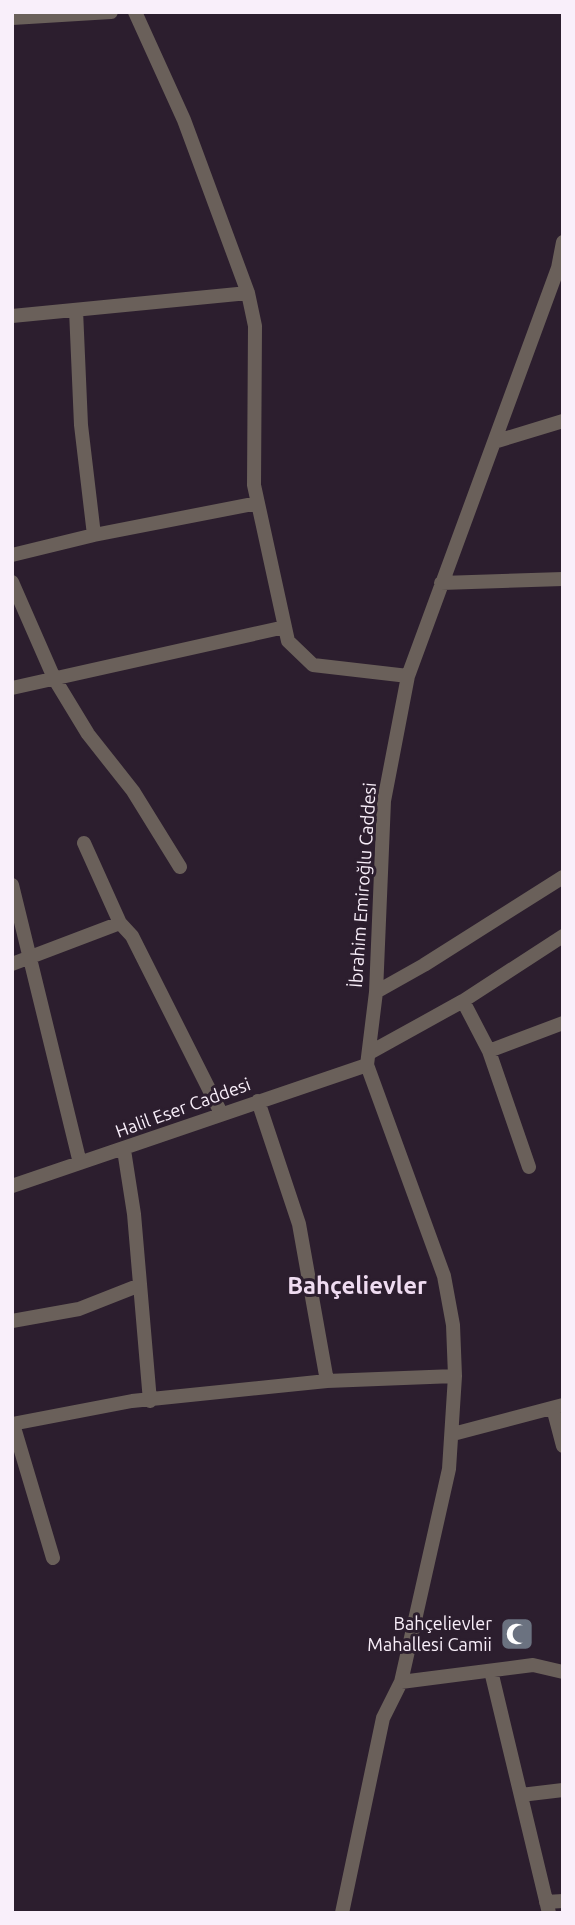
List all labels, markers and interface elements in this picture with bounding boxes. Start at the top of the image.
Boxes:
street label: İbrahim Emiroğlu Caddesi [345,782,379,988]
street label: Halil Eser Caddesi [113,1073,253,1141]
district label: Bahçelievler [287,1272,427,1299]
place label: Bahçelievler Mahallesi Camii [367,1613,492,1654]
mosque icon: Bahçelievler Mahallesi Camii [498,1615,536,1653]

